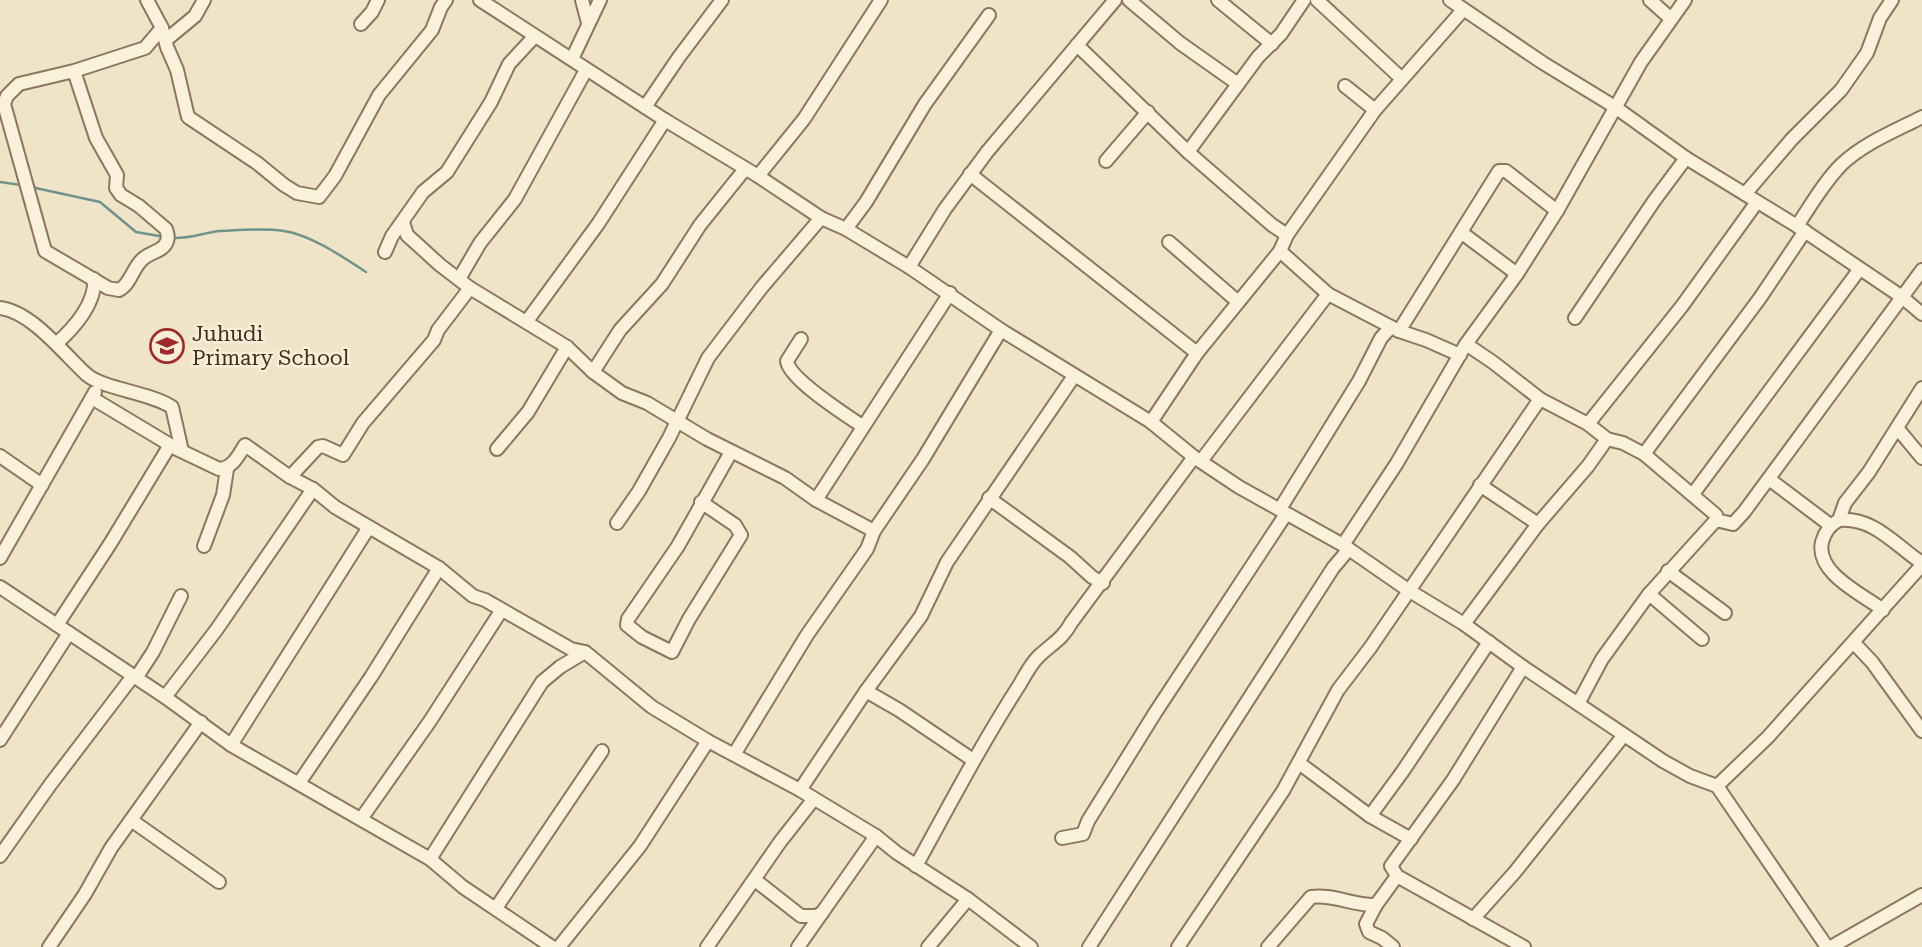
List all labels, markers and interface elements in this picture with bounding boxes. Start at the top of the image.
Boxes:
place label: Juhudi Primary School [192,322,350,370]
school or university icon: Juhudi Primary School [148,327,186,365]

